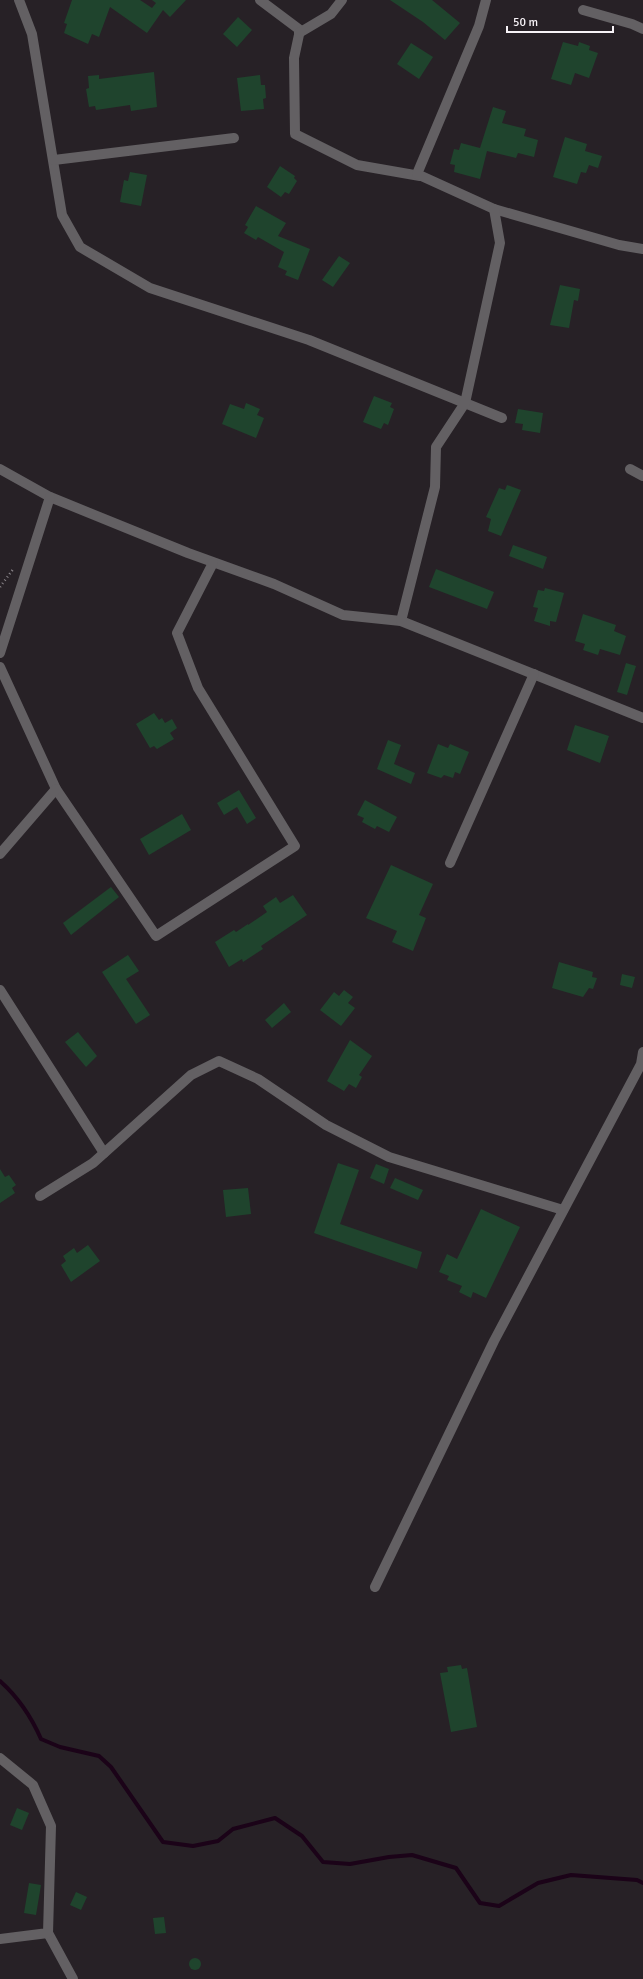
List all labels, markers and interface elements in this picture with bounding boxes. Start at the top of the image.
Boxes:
scale bar [507,8,613,34]
text: 50 m [513,15,538,30]

